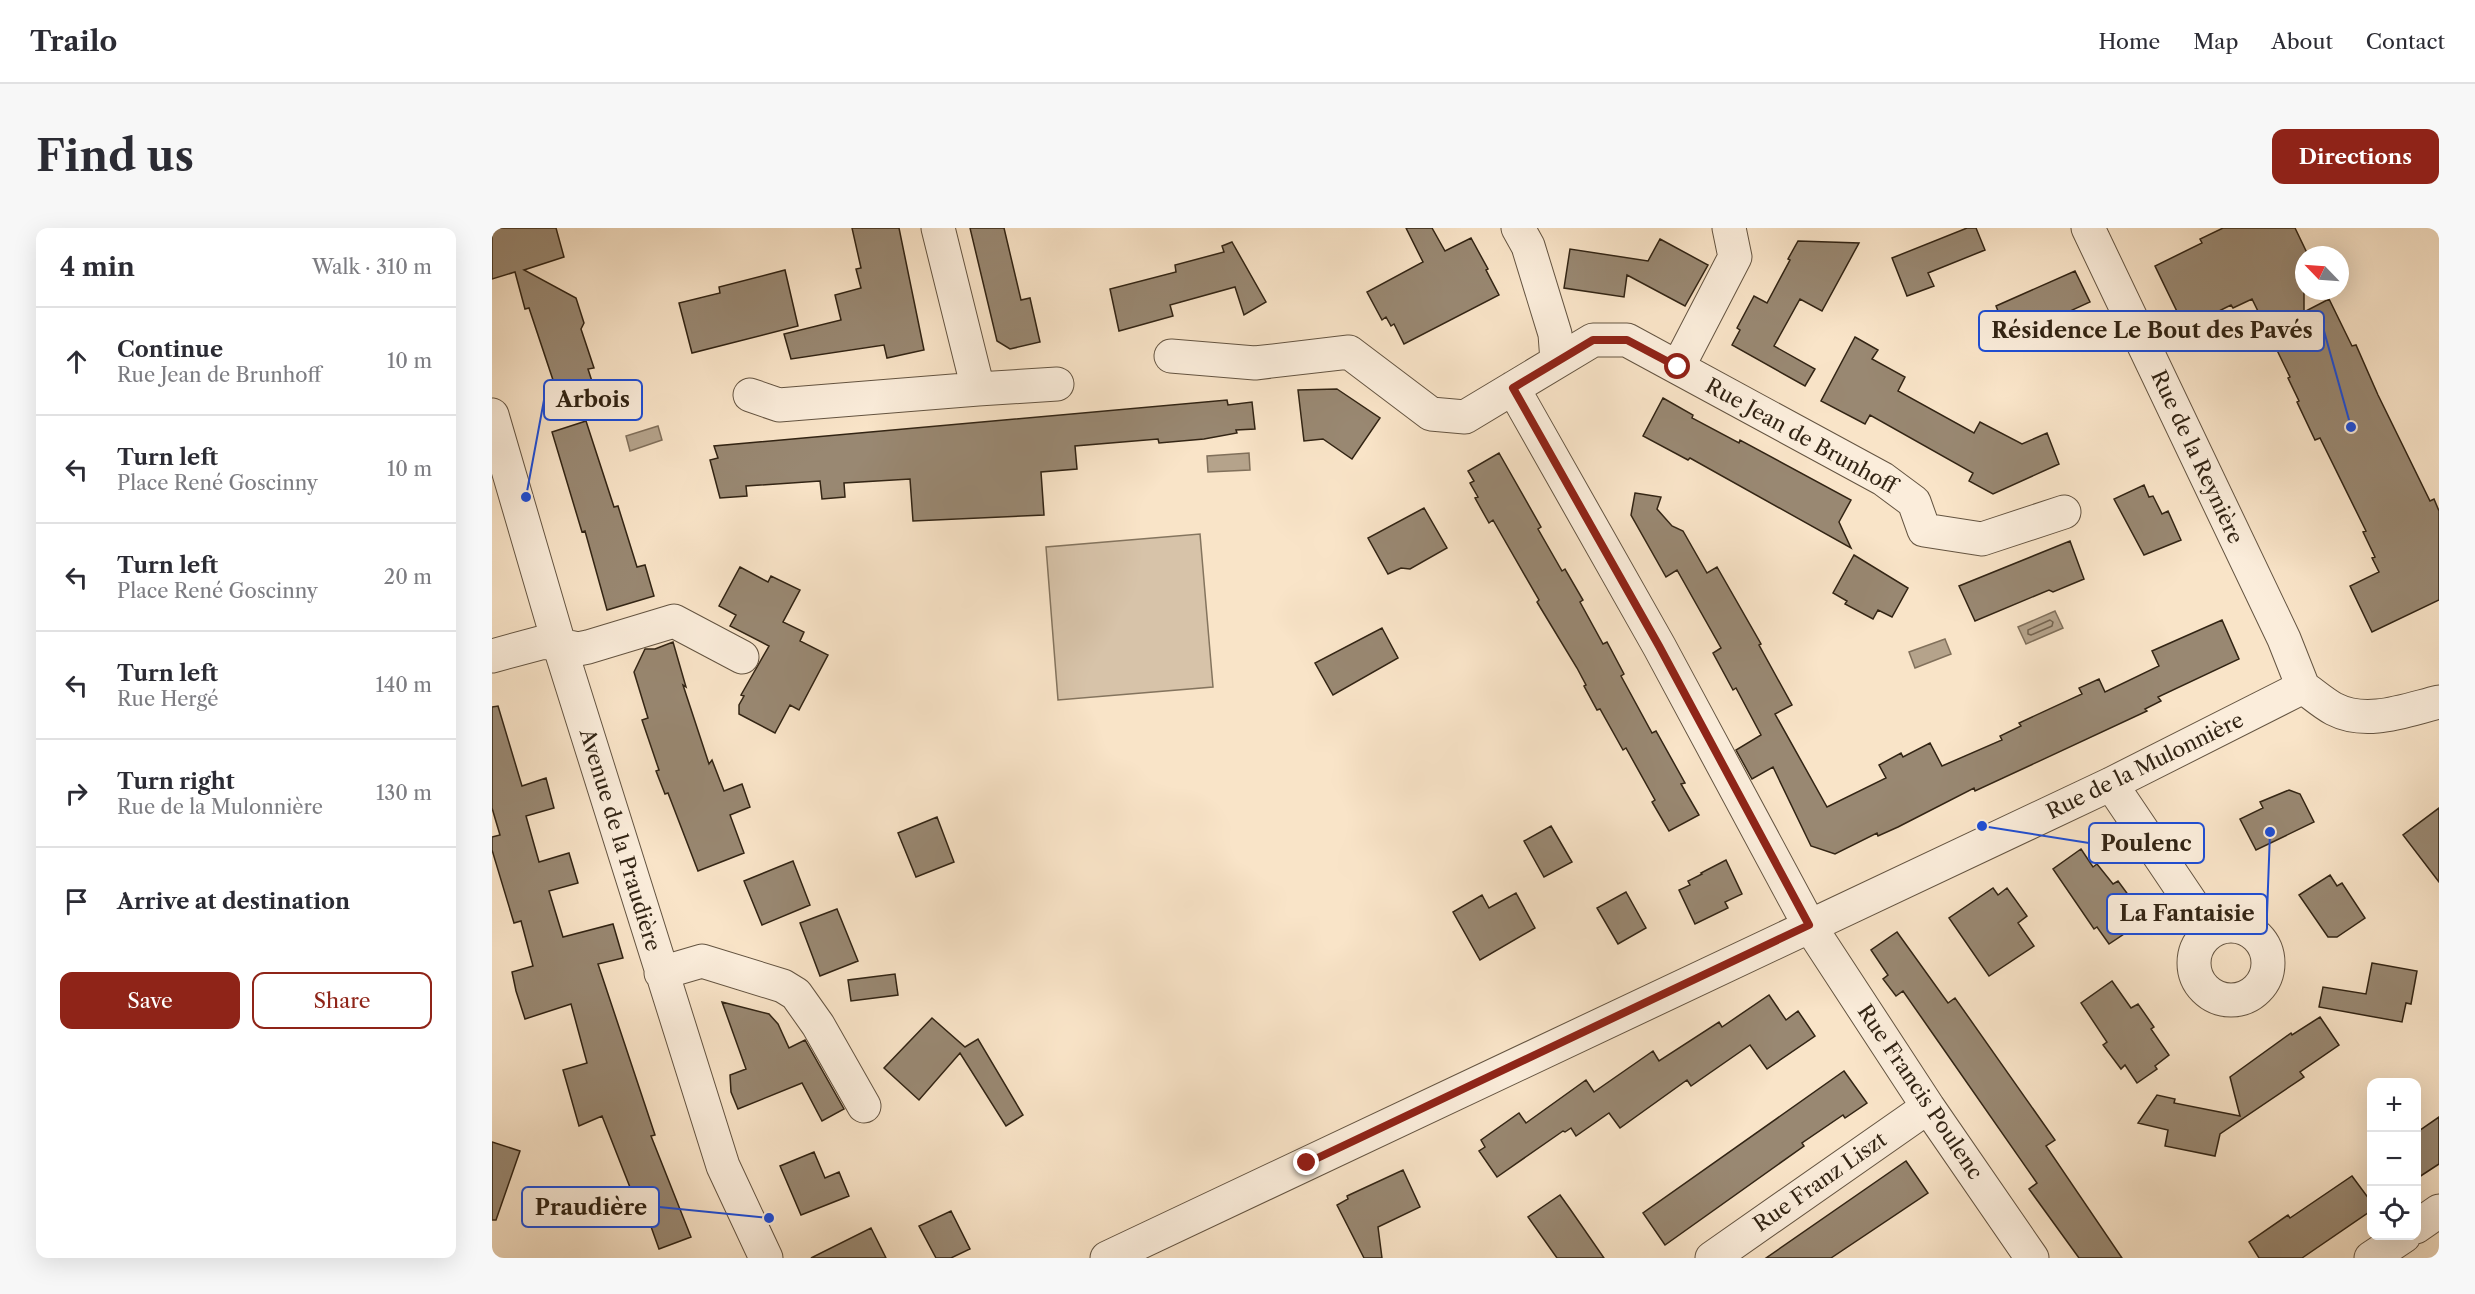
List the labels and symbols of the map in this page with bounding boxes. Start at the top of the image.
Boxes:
north arrow [2295,246,2349,300]
callout: Résidence Le Bout des Pavés [1979,311,2324,351]
text: Résidence Le Bout des Pavés [1991,317,2313,344]
route start [1664,353,1690,379]
street label: Rue de la Reynière [2146,366,2249,547]
street label: Rue Jean de Brunhoff [1701,373,1903,500]
callout: Arbois [544,380,642,420]
text: Arbois [555,386,630,413]
street label: Rue de la Mulonnière [2042,707,2247,824]
street label: Avenue de la Praudière [574,725,666,954]
callout: Poulenc [2089,823,2204,863]
text: Poulenc [2100,830,2192,857]
callout: La Fantaisie [2107,894,2267,934]
text: La Fantaisie [2119,900,2255,927]
street label: Rue Francis Poulenc [1853,999,1988,1184]
street label: Rue Franz Liszt [1749,1126,1891,1237]
route end [1293,1149,1319,1175]
callout: Praudière [522,1187,659,1227]
text: Praudière [535,1194,647,1221]

